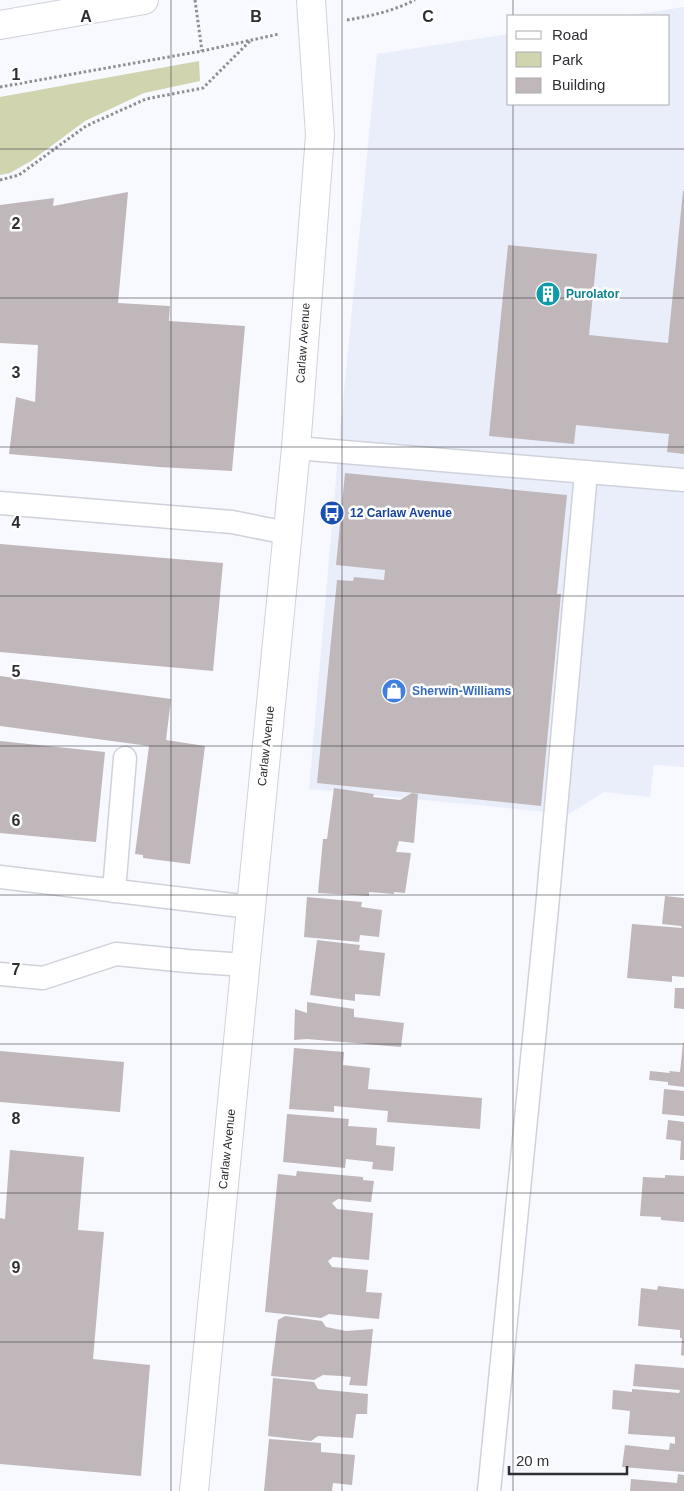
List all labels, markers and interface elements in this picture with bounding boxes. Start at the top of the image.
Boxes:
text: A [80,8,92,25]
text: B [250,8,262,25]
text: C [422,8,434,25]
legend [507,15,669,105]
text: Road [552,26,588,43]
text: Park [552,51,583,68]
text: 1 [12,66,21,83]
text: Building [552,76,605,93]
text: 2 [12,215,21,232]
building icon: Purolator [535,281,561,307]
place label: Purolator [566,287,620,301]
street label: Carlaw Avenue [293,302,313,384]
text: 3 [12,364,21,381]
bus stop icon: 12 Carlaw Avenue [319,500,345,526]
place label: 12 Carlaw Avenue [350,506,452,520]
text: 4 [12,514,21,531]
text: 5 [12,663,21,680]
shop icon: Sherwin-Williams [381,678,407,704]
place label: Sherwin-Williams [412,684,512,698]
street label: Carlaw Avenue [255,705,277,787]
text: 6 [12,812,21,829]
text: 7 [12,961,21,978]
street label: Carlaw Avenue [216,1108,238,1190]
text: 8 [12,1110,21,1127]
text: 9 [12,1259,21,1276]
scale bar [509,1444,626,1476]
text: 20 m [516,1452,549,1469]

